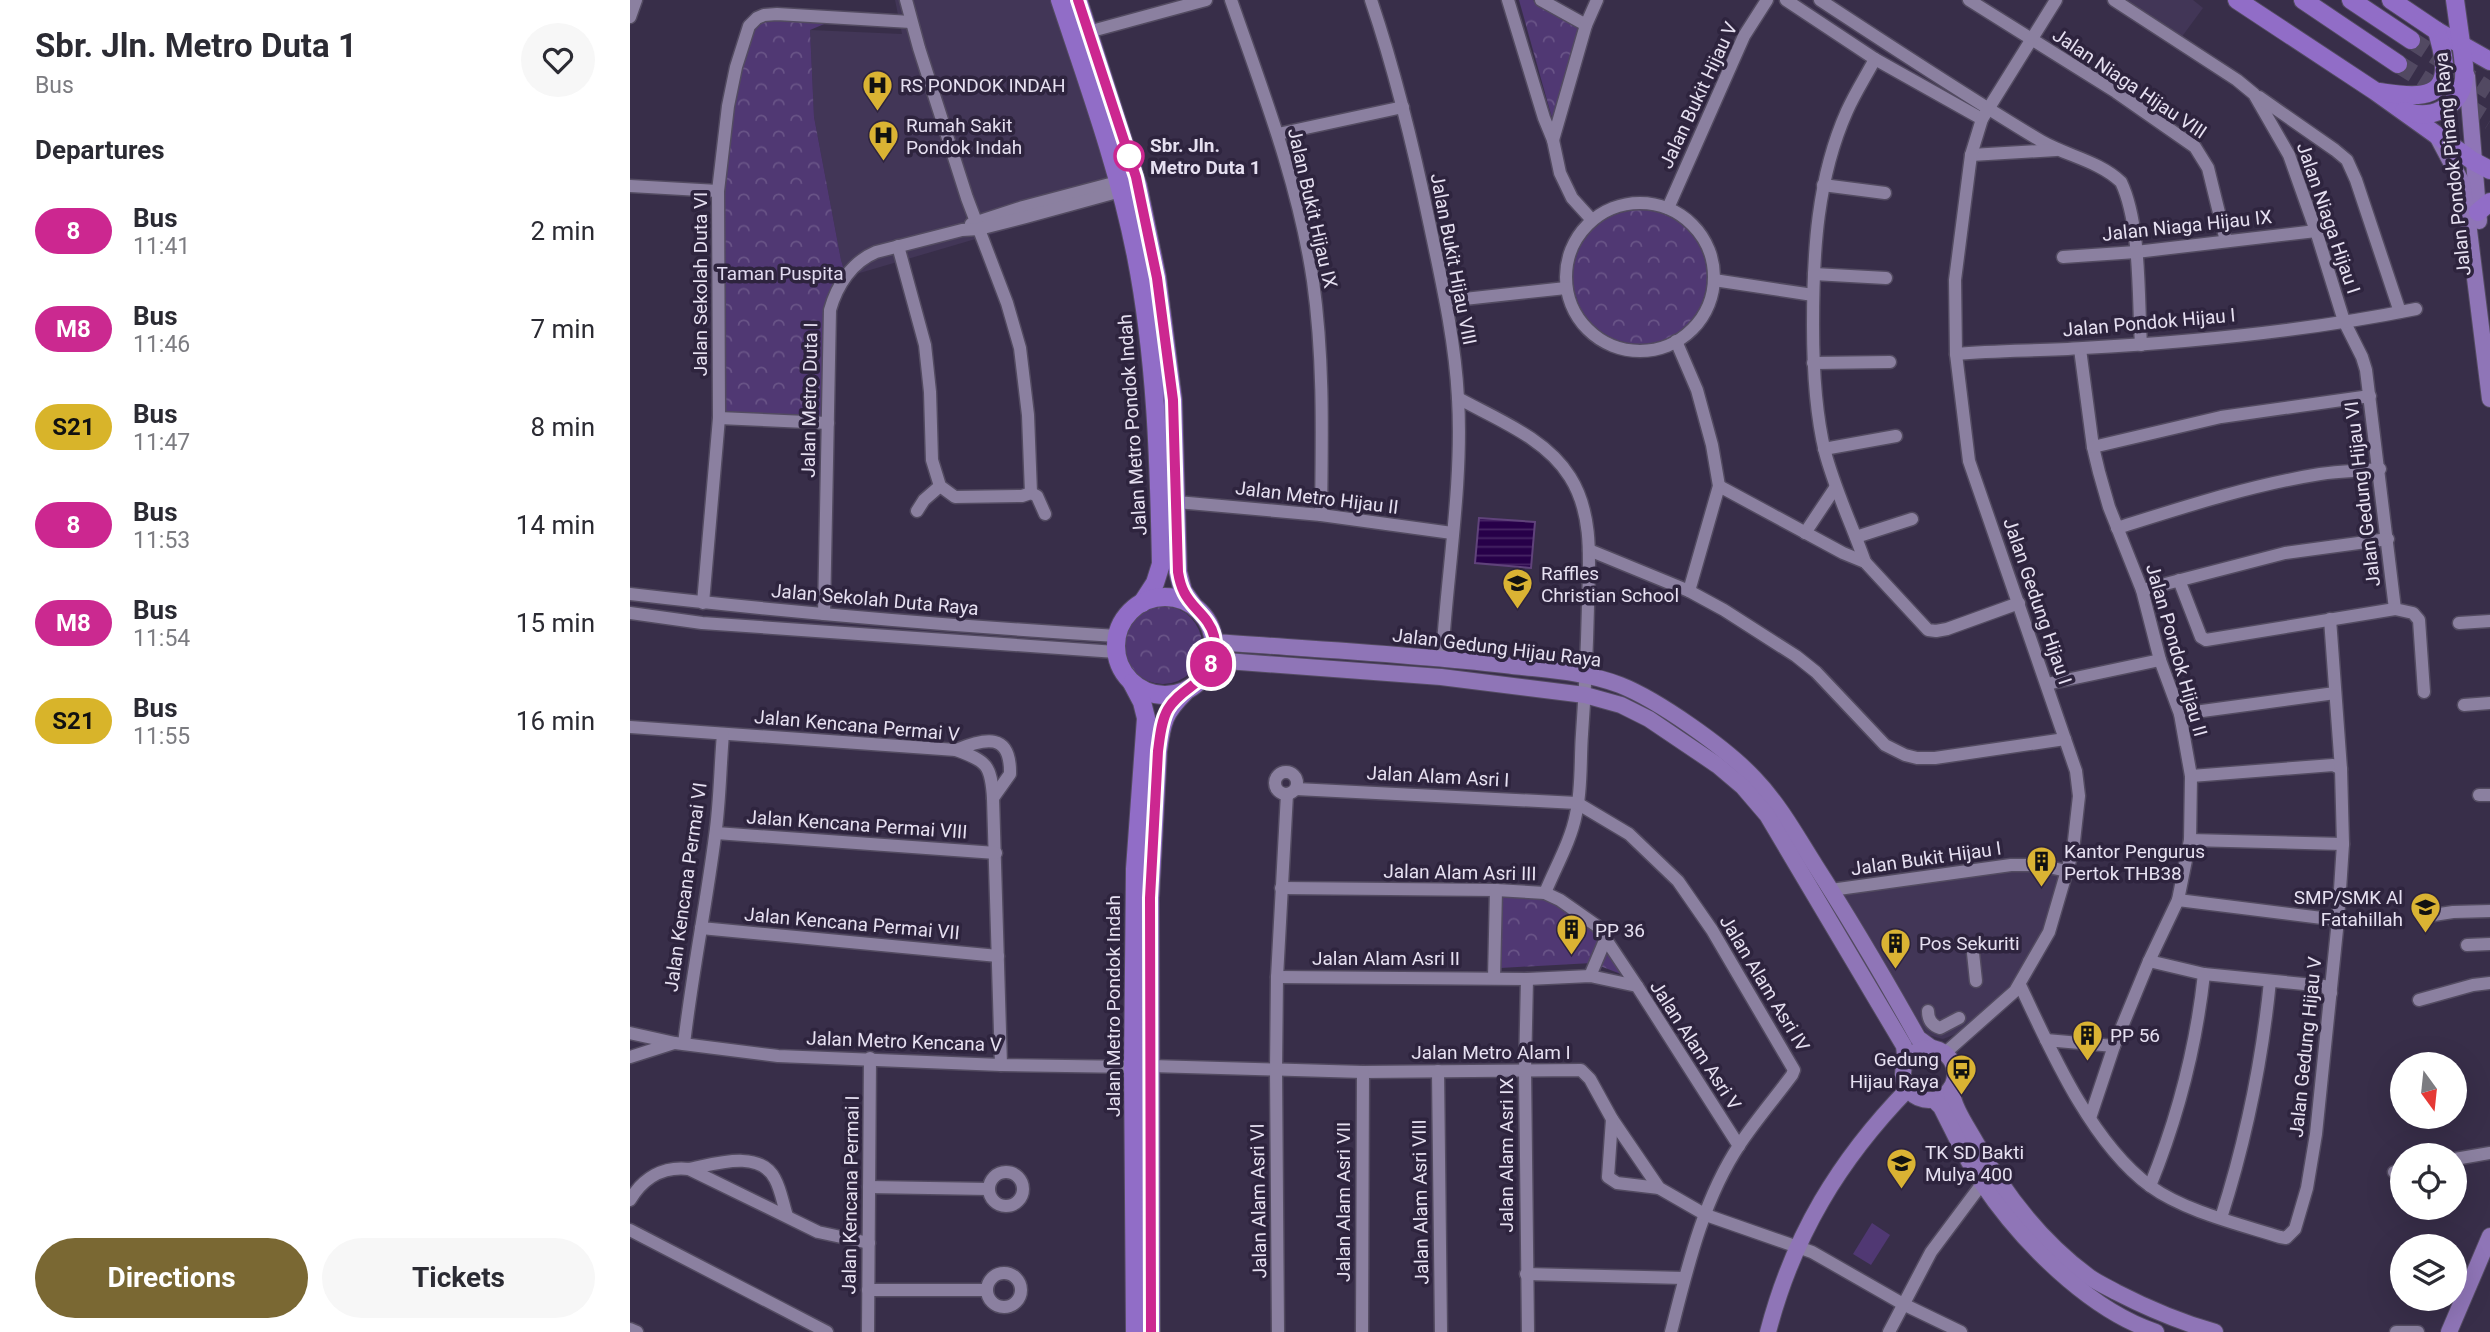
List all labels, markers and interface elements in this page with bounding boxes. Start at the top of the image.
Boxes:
street label: Jalan Bukit Hijau V [1654,18,1742,172]
button: heart [521,23,595,97]
street label: Jalan Niaga Hijau VIII [2048,23,2211,144]
text: Sbr. Jln. Metro Duta 1 [35,26,357,65]
street label: Jalan Pondok Pinang Raya [2429,51,2476,277]
hospital icon: RS PONDOK INDAH [860,68,894,112]
text: Bus [35,72,74,99]
place label: RS PONDOK INDAH [900,74,1065,97]
place label: Rumah Sakit Pondok Indah [906,114,1022,159]
hospital icon: Rumah Sakit Pondok Indah [866,119,900,163]
street label: Jalan Bukit Hijau IX [1283,126,1342,291]
place label: Sbr. Jln. Metro Duta 1 [1150,134,1261,179]
text: Departures [35,135,165,165]
street label: Jalan Niaga Hijau I [2292,139,2365,297]
marker: Sbr. Jln. Metro Duta 1 [1114,141,1144,171]
street label: Jalan Bukit Hijau VIII [1426,171,1481,347]
street label: Jalan Sekolah Duta VI [689,192,712,376]
text: Bus [133,203,178,233]
street label: Jalan Niaga Hijau IX [2101,205,2273,246]
text: 2 min [530,216,595,246]
text: 8 [67,217,80,245]
text: 11:41 [133,233,190,260]
park label: Taman Puspita [717,262,843,285]
text: Bus [133,301,178,331]
street label: Jalan Pondok Hijau I [2062,303,2236,342]
street label: Jalan Metro Pondok Indah [1113,313,1152,536]
text: 7 min [530,314,595,344]
text: M8 [56,315,91,343]
street label: Jalan Metro Duta I [797,322,822,478]
text: 11:46 [133,331,190,358]
text: Bus [133,399,178,429]
street label: Jalan Gedung Hijau VI [2340,400,2385,588]
text: 8 min [530,412,595,442]
text: S21 [52,413,95,441]
text: 11:47 [133,429,190,456]
street label: Jalan Metro Hijau II [1234,476,1400,519]
text: Bus [133,497,178,527]
text: 14 min [516,510,595,540]
text: 8 [67,511,80,539]
street label: Jalan Gedung Hijau I [1998,515,2077,687]
text: 11:53 [133,527,190,554]
street label: Jalan Pondok Hijau II [2141,561,2212,739]
place label: Raffles Christian School [1541,562,1679,607]
school or university icon: Raffles Christian School [1501,567,1535,611]
street label: Jalan Sekolah Duta Raya [770,579,980,620]
text: Bus [133,595,178,625]
text: 15 min [516,608,595,638]
text: M8 [56,609,91,637]
street label: Jalan Gedung Hijau Raya [1391,623,1603,672]
text: 11:54 [133,625,190,652]
line badge: 8 [1188,641,1234,687]
text: 8 [1204,650,1218,678]
text: Bus [133,693,178,723]
street label: Jalan Kencana Permai V [753,705,960,746]
text: 16 min [516,706,595,736]
text: S21 [52,707,95,735]
text: 11:55 [133,723,190,750]
street label: Jalan Alam Asri I [1366,761,1510,792]
street label: Jalan Kencana Permai VI [659,781,712,993]
street label: Jalan Kencana Permai VIII [746,805,968,844]
street label: Jalan Bukit Hijau I [1849,837,2003,880]
place label: Kantor Pengurus Pertok THB38 [2064,840,2205,885]
building icon: Kantor Pengurus Pertok THB38 [2024,845,2058,889]
street label: Jalan Alam Asri III [1383,860,1537,885]
place label: SMP/SMK Al Fatahillah [2294,886,2403,931]
school or university icon: SMP/SMK Al Fatahillah [2409,891,2443,935]
street label: Jalan Metro Pondok Indah [1102,895,1125,1117]
street label: Jalan Kencana Permai VII [743,903,961,944]
street label: Jalan Alam Asri IV [1715,911,1814,1056]
building icon: PP 36 [1555,913,1589,957]
place label: PP 36 [1595,919,1645,942]
building icon: Pos Sekuriti [1879,926,1913,970]
place label: Pos Sekuriti [1919,932,2020,955]
street label: Jalan Alam Asri II [1312,947,1460,970]
street label: Jalan Gedung Hijau V [2285,956,2326,1138]
street label: Jalan Alam Asri V [1645,976,1746,1114]
building icon: PP 56 [2070,1018,2104,1062]
place label: PP 56 [2110,1024,2160,1047]
street label: Jalan Metro Kencana V [806,1027,1002,1056]
street label: Jalan Metro Alam I [1411,1041,1571,1064]
place label: Gedung Hijau Raya [1850,1048,1939,1093]
north arrow [2390,1052,2468,1129]
map controls [2390,1052,2467,1311]
bus stop icon: Gedung Hijau Raya [1945,1053,1979,1097]
street label: Jalan Alam Asri IX [1495,1077,1518,1232]
street label: Jalan Kencana Permai I [837,1095,864,1295]
street label: Jalan Alam Asri VIII [1408,1119,1433,1285]
street label: Jalan Alam Asri VII [1332,1122,1355,1282]
street label: Jalan Alam Asri VI [1246,1123,1271,1279]
place label: TK SD Bakti Mulya 400 [1925,1141,2024,1186]
button: locate [2390,1143,2467,1220]
school or university icon: TK SD Bakti Mulya 400 [1885,1146,1919,1190]
button: layers [2390,1234,2467,1311]
button: Directions [35,1238,308,1318]
button: Tickets [322,1238,595,1318]

